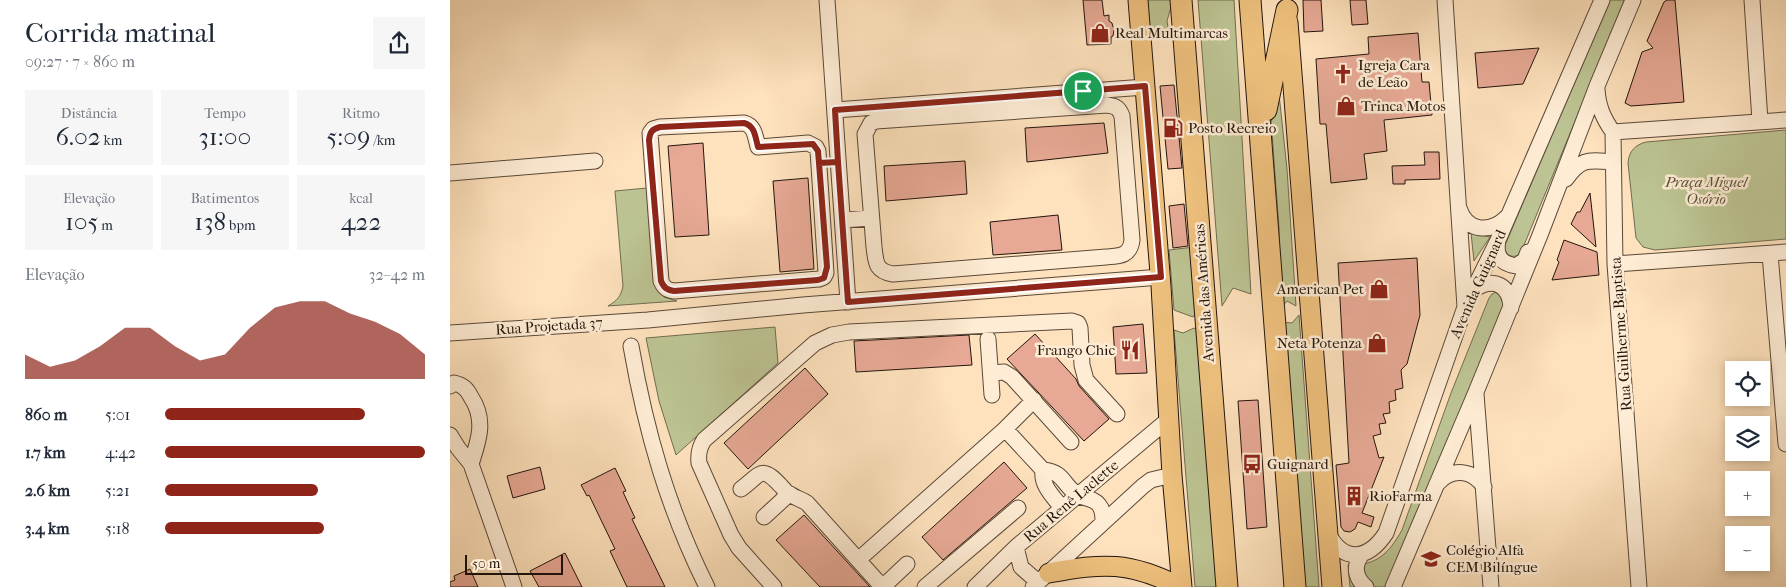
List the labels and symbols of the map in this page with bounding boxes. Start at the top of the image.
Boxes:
shop icon: Real Multimarcas [1089,22,1111,44]
place label: Real Multimarcas [1115,24,1229,42]
place label: Igreja Cara de Leão [1358,56,1431,91]
church icon: Igreja Cara de Leão [1332,63,1354,85]
pin [1062,70,1104,112]
shop icon: Trinca Motos [1335,95,1357,117]
place label: Trinca Motos [1361,97,1446,115]
fuel station icon: Posto Recreio [1162,117,1184,139]
place label: Posto Recreio [1188,119,1277,137]
park label: Praça Miguel Osório [1664,173,1749,208]
street label: Avenida das Américas [1190,223,1218,364]
street label: Avenida Guignard [1446,226,1510,342]
street label: Rua Guilherme Baptista [1607,255,1635,412]
shop icon: American Pet [1368,278,1390,300]
place label: American Pet [1276,280,1365,298]
street label: Rua Projetada 37 [495,313,603,339]
shop icon: Neta Potenza [1366,332,1388,354]
place label: Neta Potenza [1277,334,1363,352]
restaurant icon: Frango Chic [1119,339,1141,361]
place label: Frango Chic [1037,341,1115,359]
bus stop icon: Guignard [1241,453,1263,475]
place label: Guignard [1267,455,1329,473]
street label: Rua Renê Laclette [1020,456,1123,546]
building icon: RioFarma [1343,485,1365,507]
place label: RioFarma [1369,487,1433,505]
place label: Colégio Alfa CEM Bilíngue [1446,541,1538,576]
school or university icon: Colégio Alfa CEM Bilíngue [1420,548,1442,570]
scale bar [465,552,562,575]

